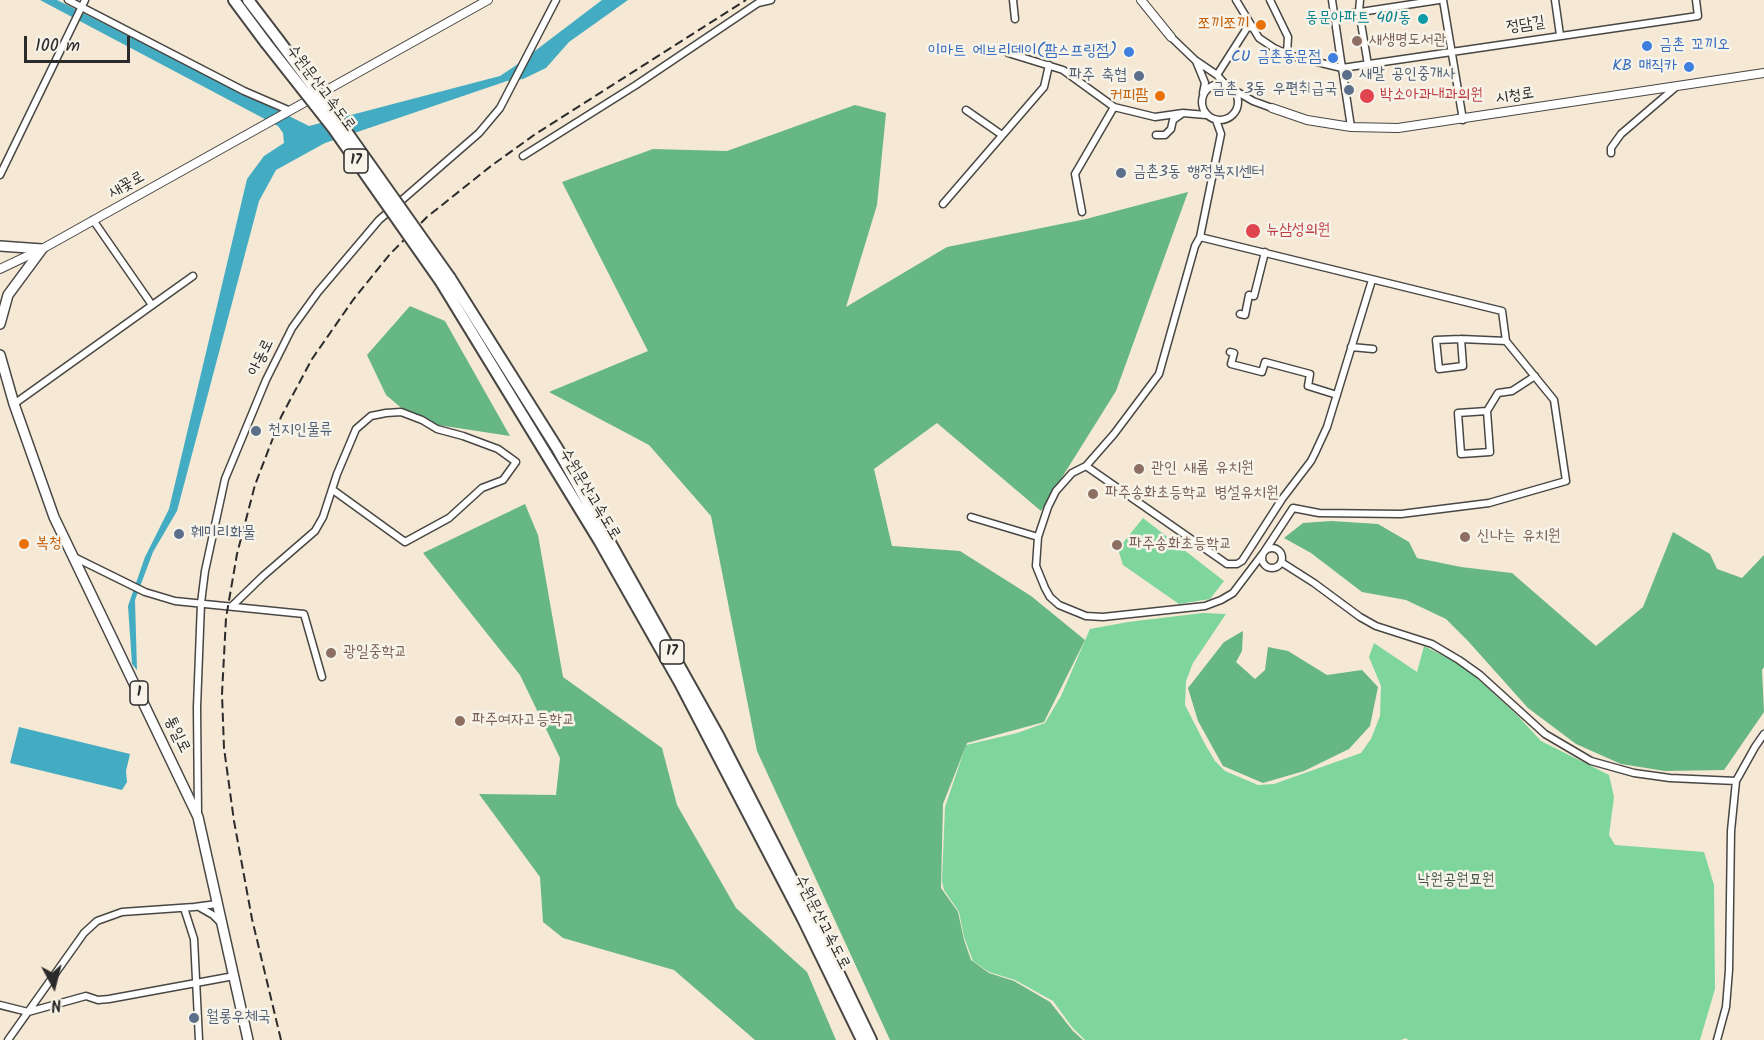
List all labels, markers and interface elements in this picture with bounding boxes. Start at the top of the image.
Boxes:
place label: 동문아파트 401동 [1305,9,1411,29]
marker: 동문아파트 401동 [1416,12,1430,26]
street label: 정담길 [1505,13,1547,39]
place label: 쪼끼쪼끼 [1198,15,1249,35]
marker: 쪼끼쪼끼 [1254,18,1268,32]
scale bar [27,24,134,62]
place label: 새생명도서관 [1369,31,1446,51]
text: 100 m [35,32,80,61]
marker: 새생명도서관 [1350,34,1364,48]
place label: 금촌 꼬끼오 [1659,36,1730,56]
marker: 금촌 꼬끼오 [1640,39,1654,53]
street label: 수원문산고속도로 [281,42,359,136]
place label: 이마트 에브리데이(팜스프링점) [927,42,1117,62]
marker: 이마트 에브리데이(팜스프링점) [1122,45,1136,59]
place label: CU 금촌동문점 [1231,48,1321,68]
marker: CU 금촌동문점 [1326,51,1340,65]
place label: KB 매직카 [1612,57,1677,77]
marker: KB 매직카 [1682,60,1696,74]
place label: 새말 공인중개사 [1359,65,1456,85]
place label: 파주 축협 [1069,66,1127,86]
marker: 새말 공인중개사 [1340,68,1354,82]
marker: 파주 축협 [1132,69,1146,83]
place label: 금촌 3동 우편취급국 [1212,80,1337,100]
marker: 금촌 3동 우편취급국 [1342,83,1356,97]
street label: 시청로 [1494,84,1536,110]
place label: 커피팜 [1109,86,1148,106]
place label: 박소아과내과의원 [1380,86,1483,106]
marker: 박소아과내과의원 [1358,87,1376,105]
marker: 커피팜 [1153,89,1167,103]
road number: 17 [344,149,368,173]
place label: 금촌3동 행정복지센터 [1133,163,1264,183]
marker: 금촌3동 행정복지센터 [1114,166,1128,180]
street label: 새꽃로 [105,168,149,204]
place label: 뉴삼성의원 [1266,221,1330,241]
marker: 뉴삼성의원 [1244,222,1262,240]
street label: 아동로 [245,336,279,380]
place label: 천지인물류 [268,421,332,441]
marker: 천지인물류 [249,424,263,438]
street label: 수원문산고속도로 [554,446,624,544]
place label: 관인 새롬 유치원 [1151,459,1254,479]
marker: 관인 새롬 유치원 [1132,462,1146,476]
place label: 파주송화초등학교 병설유치원 [1105,484,1279,504]
marker: 파주송화초등학교 병설유치원 [1086,487,1100,501]
place label: 훼미리화물 [191,524,255,544]
marker: 훼미리화물 [172,527,186,541]
place label: 신나는 유치원 [1477,527,1561,547]
marker: 신나는 유치원 [1458,530,1472,544]
place label: 복청 [36,534,62,554]
place label: 파주송화초등학교 [1129,535,1232,555]
marker: 복청 [17,537,31,551]
marker: 파주송화초등학교 [1110,538,1124,552]
road number: 17 [660,640,684,664]
place label: 광일중학교 [343,643,407,663]
marker: 광일중학교 [324,646,338,660]
road number: 1 [130,681,148,705]
place label: 파주여자고등학교 [472,711,575,731]
street label: 통일로 [159,713,193,757]
marker: 파주여자고등학교 [453,714,467,728]
park label: 낙원공원묘원 [1417,871,1495,891]
street label: 수원문산고속도로 [789,873,853,973]
north arrow [24,956,84,1016]
text: N [50,991,63,1017]
place label: 월롱우체국 [206,1008,270,1028]
marker: 월롱우체국 [187,1011,201,1025]

